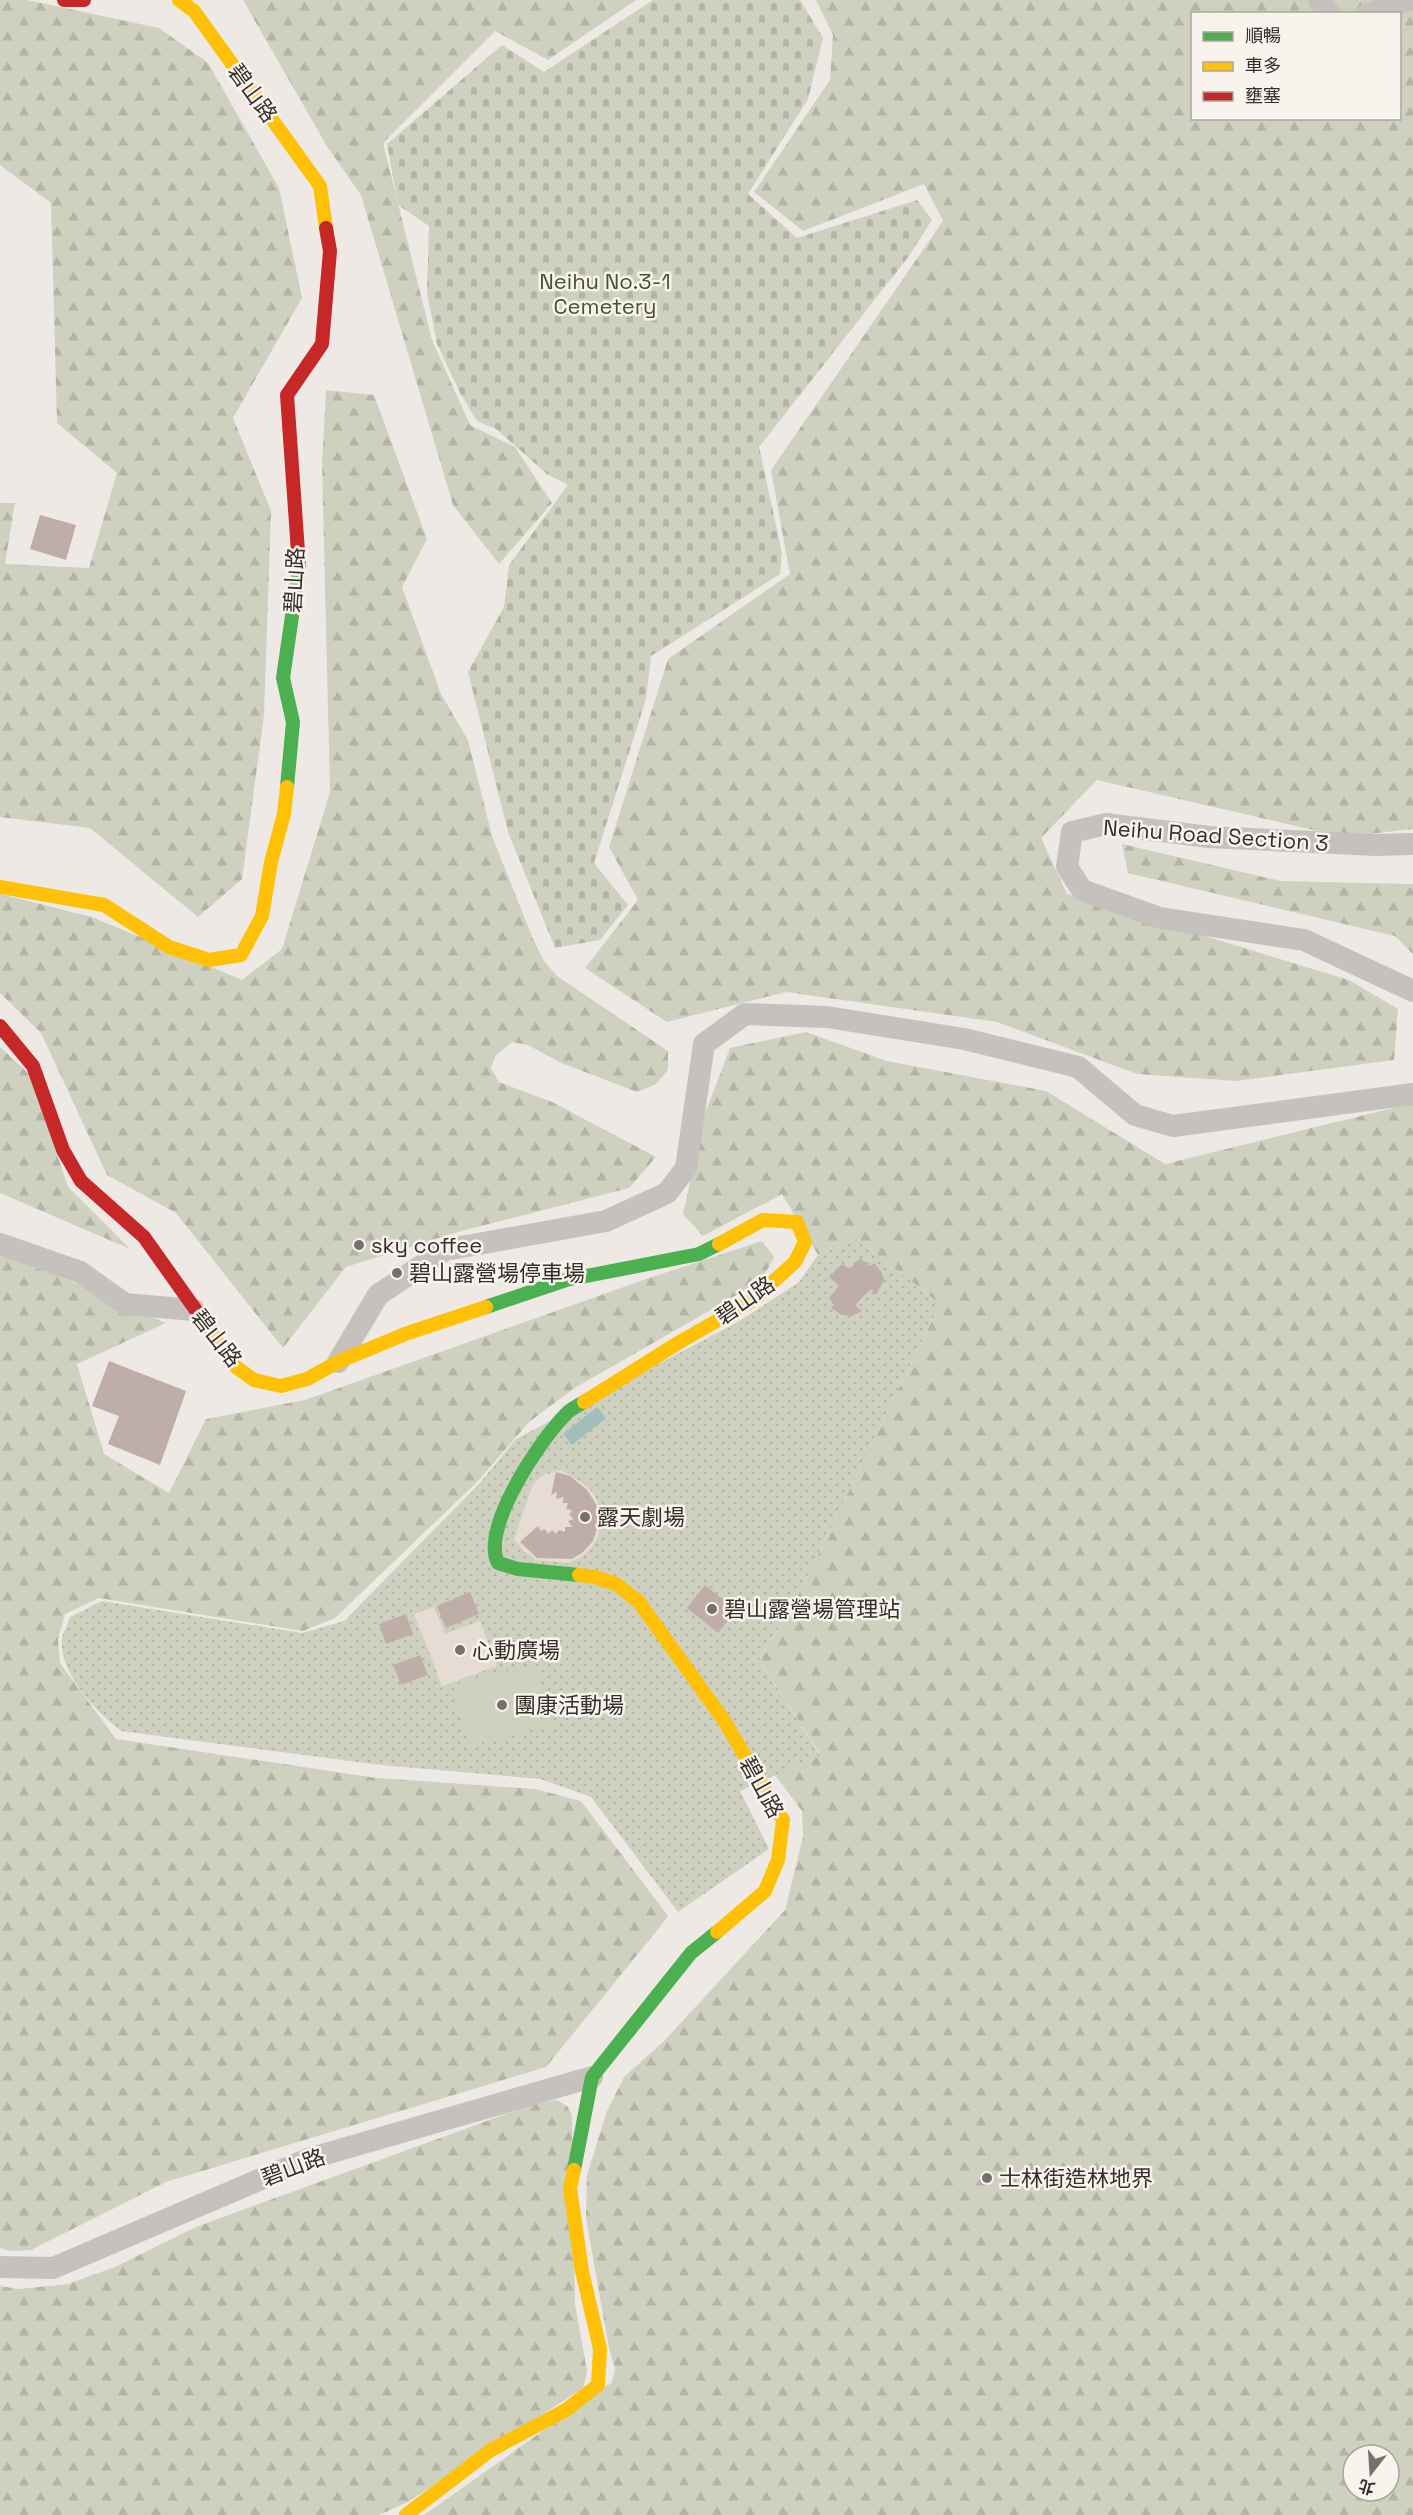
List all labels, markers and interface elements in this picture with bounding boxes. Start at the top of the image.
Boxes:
legend [1191,12,1401,120]
text: 順暢 [1245,24,1281,47]
text: 車多 [1245,54,1281,77]
street label: 碧山路 [222,58,284,128]
text: 壅塞 [1245,84,1281,107]
park label: Neihu No.3-1 Cemetery [539,267,671,320]
street label: 碧山路 [278,546,310,614]
street label: Neihu Road Section 3 [1102,813,1330,857]
place label: sky coffee [371,1231,482,1259]
marker: sky coffee [352,1238,366,1252]
place label: 碧山露營場停車場 [409,1259,585,1287]
marker: 碧山露營場停車場 [390,1266,404,1280]
street label: 碧山路 [710,1270,780,1330]
street label: 碧山路 [186,1303,248,1373]
place label: 露天劇場 [597,1503,685,1531]
marker: 露天劇場 [578,1510,592,1524]
place label: 碧山露營場管理站 [724,1595,900,1623]
marker: 碧山露營場管理站 [705,1602,719,1616]
place label: 心動廣場 [472,1636,560,1664]
marker: 心動廣場 [453,1643,467,1657]
place label: 團康活動場 [514,1691,624,1719]
marker: 團康活動場 [495,1698,509,1712]
street label: 碧山路 [734,1751,790,1823]
street label: 碧山路 [257,2142,329,2192]
place label: 士林街造林地界 [999,2164,1153,2192]
marker: 士林街造林地界 [980,2171,994,2185]
north arrow [1341,2443,1401,2503]
text: 北 [1356,2474,1377,2499]

